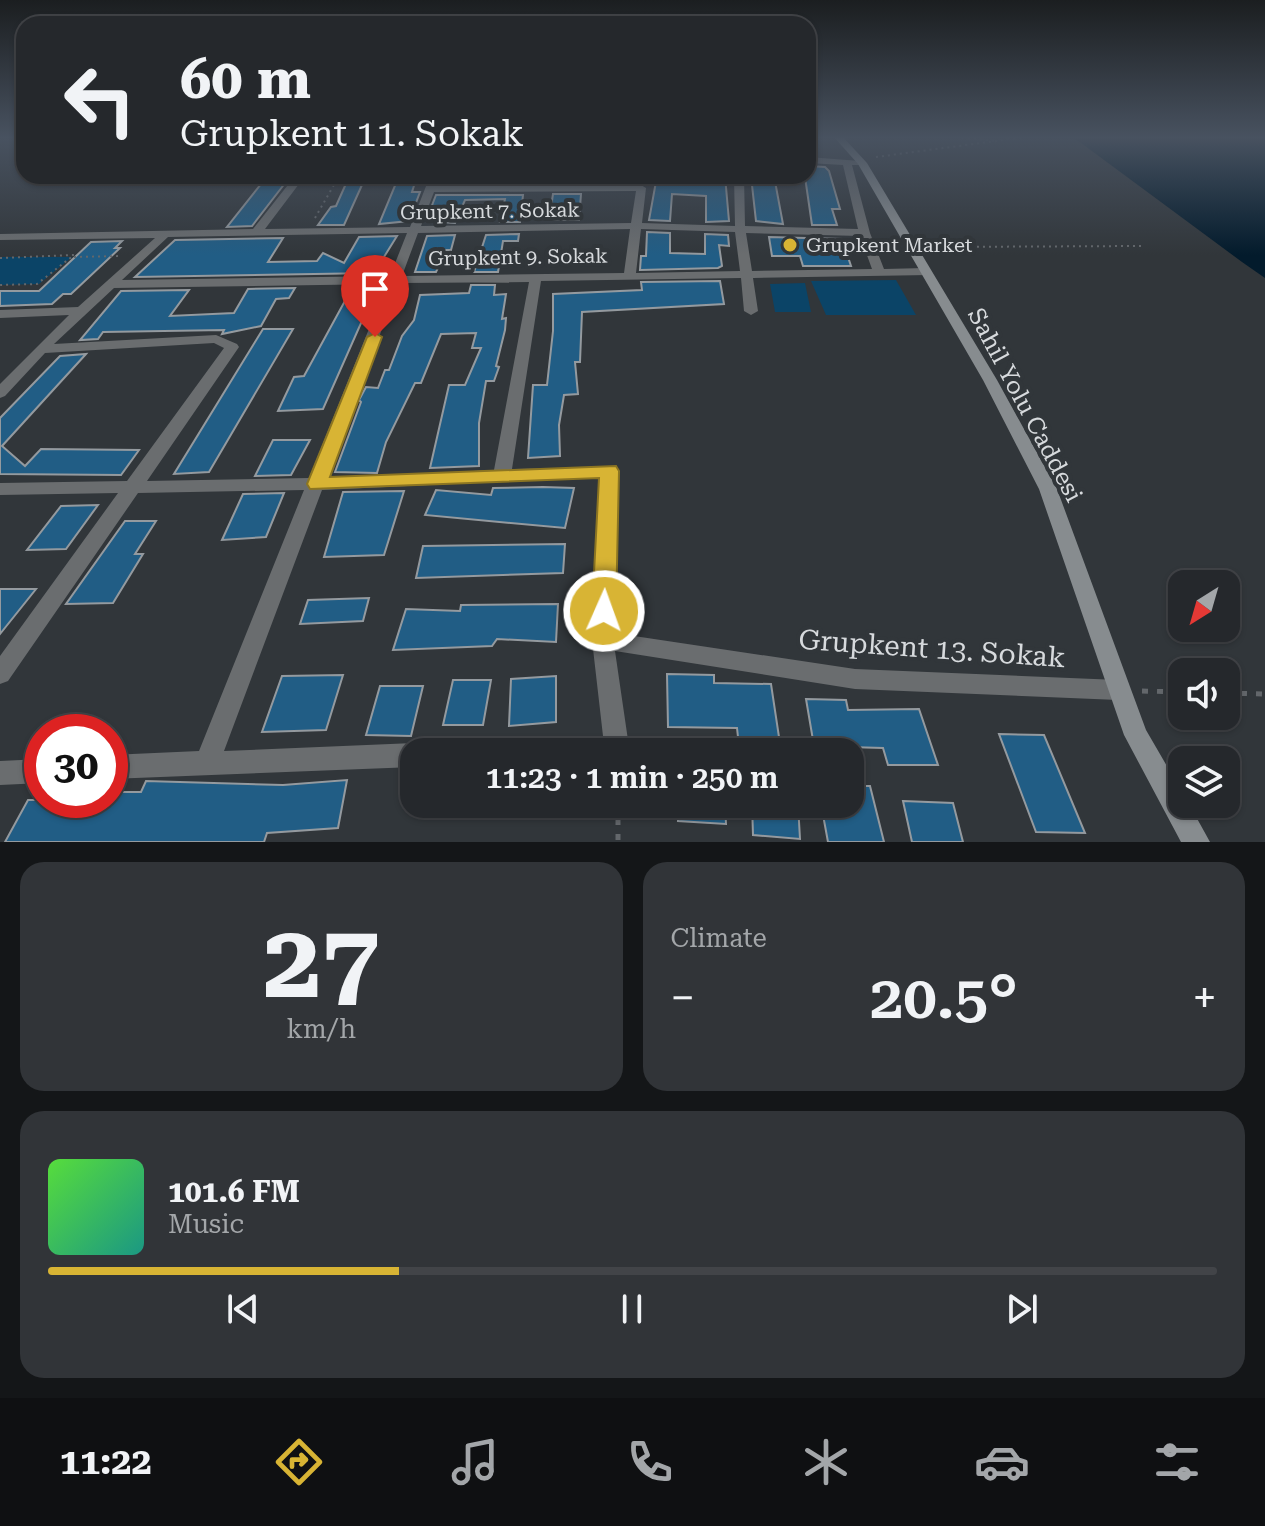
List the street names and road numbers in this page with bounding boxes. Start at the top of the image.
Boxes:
street label: Grupkent 7. Sokak [400,197,580,225]
street label: Grupkent 9. Sokak [428,243,608,271]
street label: Sahil Yolu Caddesi [962,303,1088,507]
street label: Grupkent 13. Sokak [797,623,1067,674]

